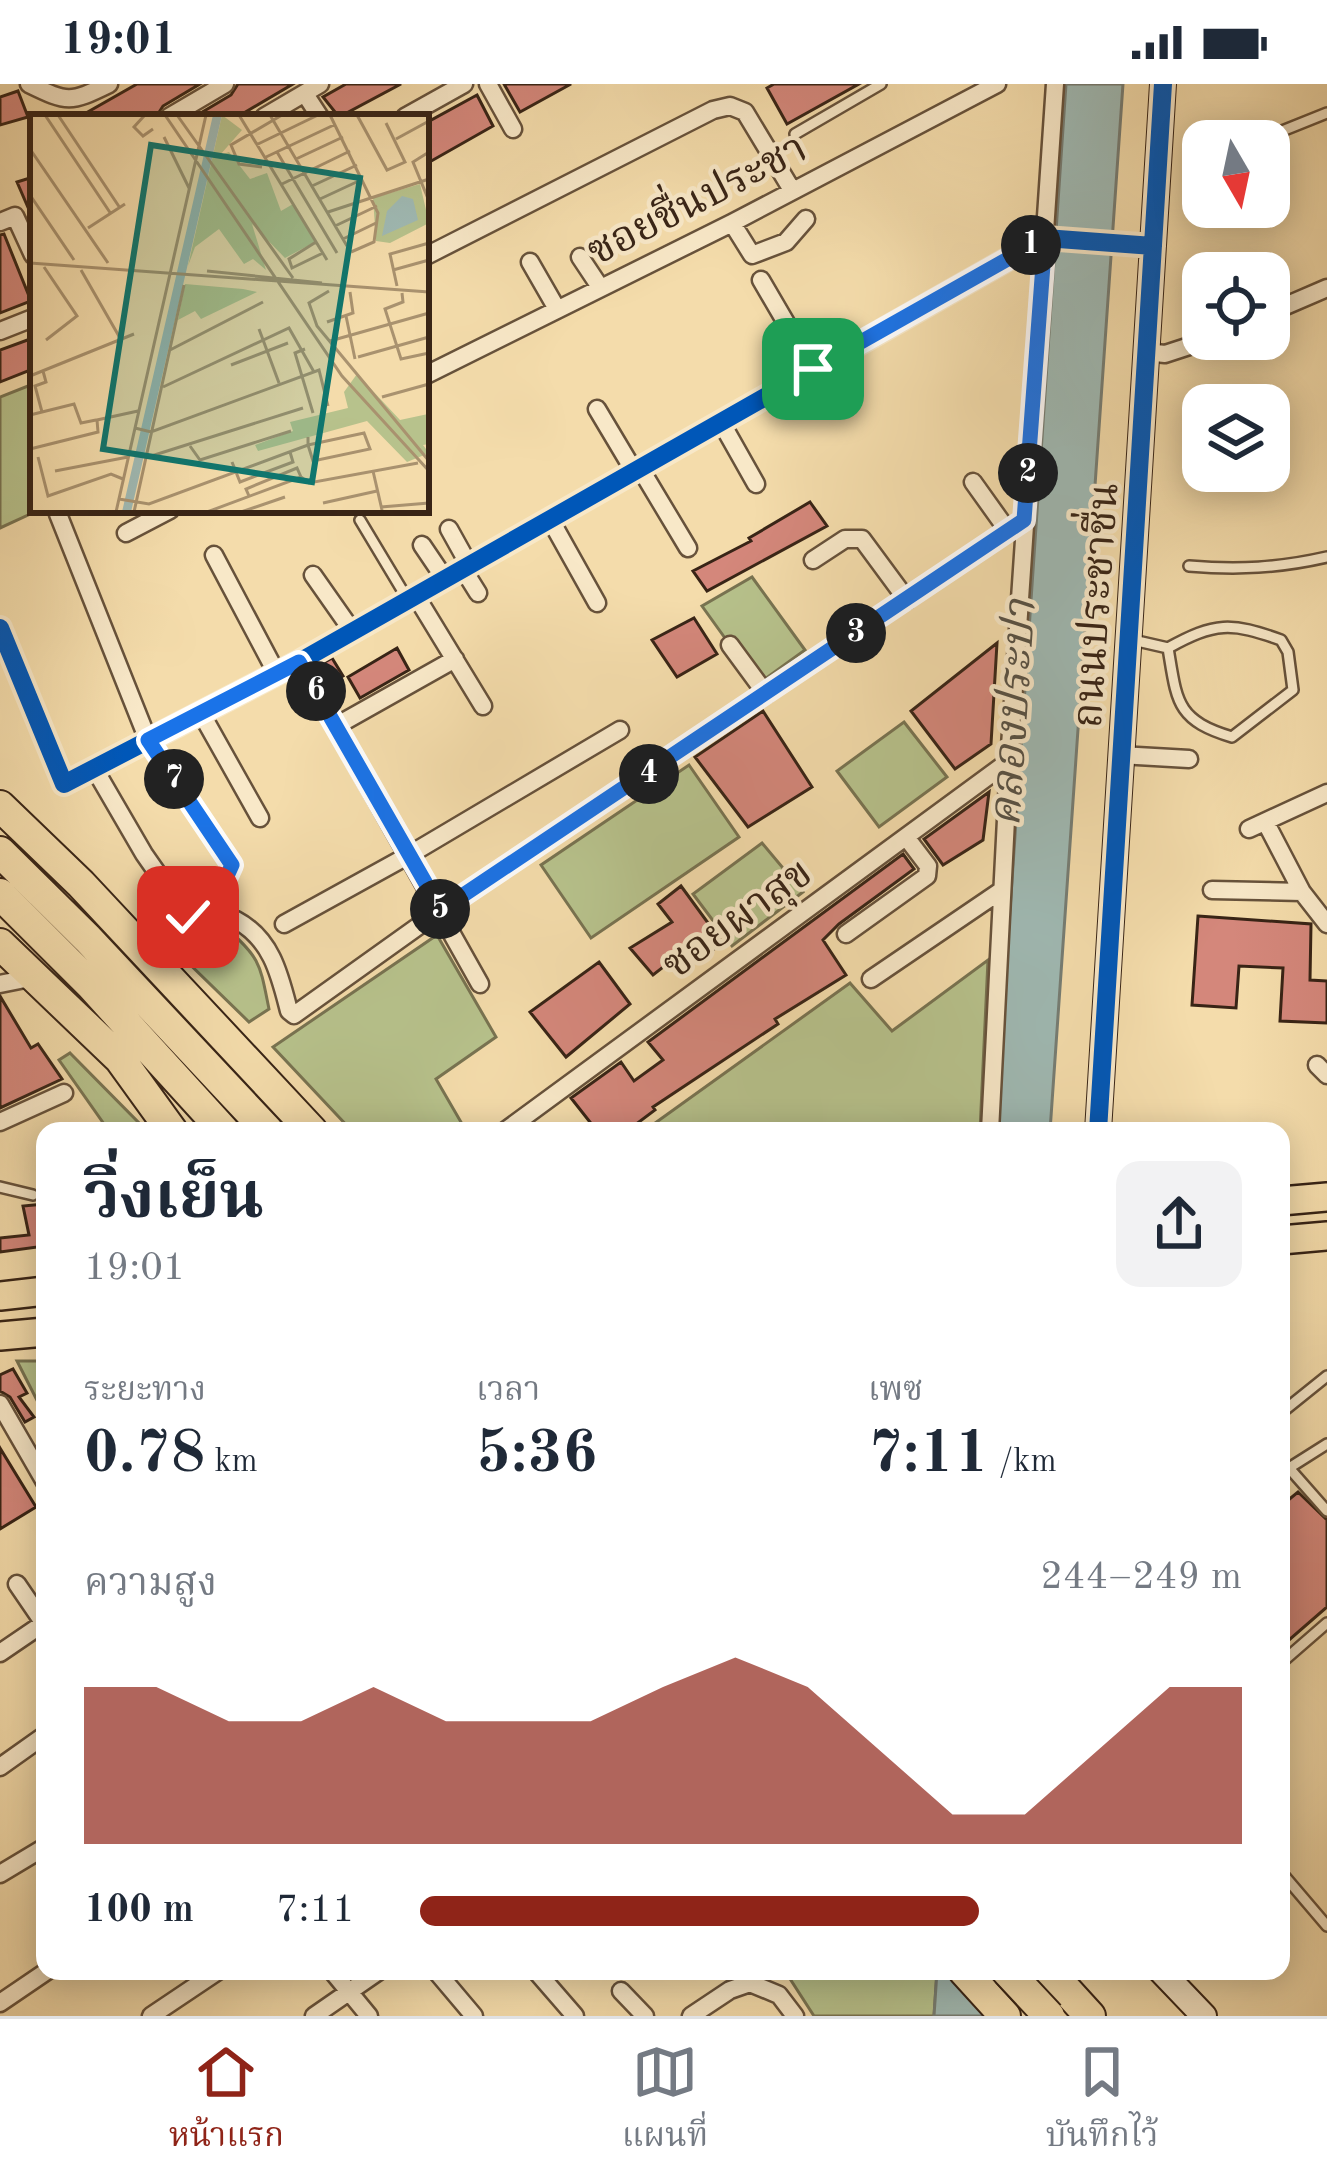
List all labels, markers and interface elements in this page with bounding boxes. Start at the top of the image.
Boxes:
text: 19:01 [60,19,177,64]
inset map [30,114,429,513]
street label: ซอยชื่นประชา [576,117,814,275]
north arrow [1182,120,1290,228]
map controls [1182,120,1290,492]
pin: 1 [1001,215,1061,275]
text: 1 [1021,228,1041,261]
button: locate [1182,252,1290,360]
pin [762,318,864,420]
icon: arrive [780,336,846,402]
button: layers [1182,384,1290,492]
pin: 2 [998,443,1058,503]
text: 2 [1018,456,1038,489]
street label: ถนนประชาชื่น [1056,480,1128,729]
water label: คลองประปา [984,596,1046,828]
pin: 3 [826,603,886,663]
text: 3 [846,616,866,649]
pin: 6 [286,661,346,721]
text: 6 [306,674,326,707]
pin: 4 [619,744,679,804]
pin: 7 [144,749,204,809]
text: 4 [639,757,659,790]
text: 7 [164,762,184,795]
street label: ซอยผาสุข [656,852,822,990]
pin [137,866,239,968]
pin: 5 [410,879,470,939]
icon: check [155,884,221,950]
text: 5 [430,892,450,925]
button: share [1116,1161,1242,1287]
text: วิ่งเย็น [84,1167,264,1233]
text: 19:01 [84,1249,185,1288]
text: ระยะทาง [84,1375,206,1408]
text: เวลา [476,1375,540,1408]
text: เพซ [868,1375,923,1408]
text: 0.78 [84,1425,205,1485]
text: 5:36 [476,1425,597,1485]
text: 7:11 [868,1425,989,1485]
text: km [205,1446,258,1479]
text: /km [989,1446,1057,1479]
text: 244–249 m [1040,1558,1242,1597]
text: ความสูง [84,1565,217,1604]
text: 100 m [84,1891,194,1930]
text: 7:11 [276,1891,355,1930]
tab: หน้าแรก [169,2039,284,2164]
tab: แผนที่ [622,2039,708,2164]
tab: บันทึกไว้ [1046,2039,1158,2164]

